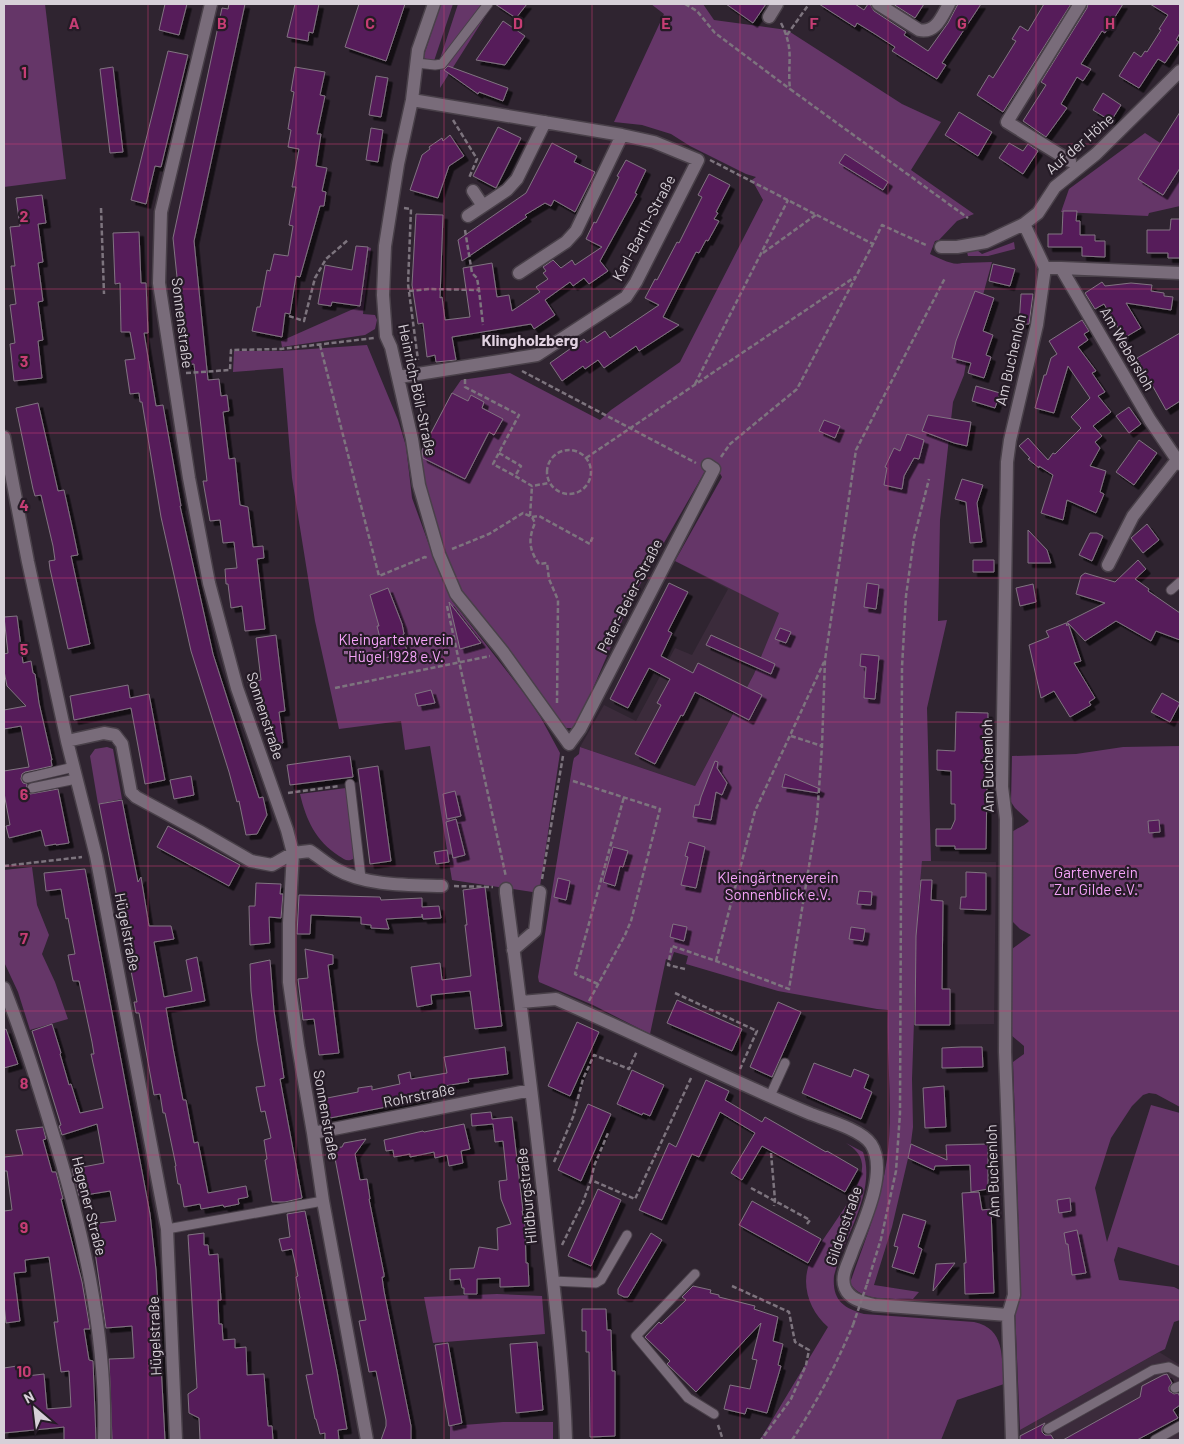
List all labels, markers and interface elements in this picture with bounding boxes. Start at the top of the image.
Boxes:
text: A [69,13,80,32]
text: B [217,13,227,32]
text: C [365,13,375,32]
text: D [513,13,523,32]
text: E [661,13,671,32]
text: F [810,13,819,32]
text: G [957,13,967,32]
text: H [1105,13,1115,32]
text: 1 [21,62,27,81]
street label: Auf der Höhe [1042,109,1117,178]
street label: Karl-Barth-Straße [608,172,679,284]
text: 2 [20,206,29,225]
street label: Sonnenstraße [169,277,197,369]
street label: Am Webersloh [1097,304,1159,393]
street label: Am Buchenloh [991,312,1029,407]
street label: Heinrich-Böll-Straße [395,322,441,458]
district label: Klingholzberg [482,330,579,349]
text: 3 [20,351,28,370]
text: 4 [19,495,29,514]
street label: Peter-Beier-Straße [593,536,666,655]
park label: Kleingartenverein "Hügel 1928 e.V." [338,630,454,665]
text: 5 [20,639,29,658]
street label: Sonnenstraße [243,670,289,762]
street label: Am Buchenloh [977,719,997,813]
text: 6 [20,784,29,803]
park label: Gartenverein "Zur Gilde e.V." [1050,863,1142,898]
park label: Kleingärtnerverein Sonnenblick e.V. [717,868,839,903]
street label: Hügelstraße [112,891,144,973]
text: 7 [20,928,28,947]
street label: Sonnenstraße [310,1068,344,1161]
text: 8 [20,1073,29,1092]
street label: Rohrstraße [381,1079,456,1111]
street label: Am Buchenloh [981,1124,1003,1218]
street label: Hildburgstraße [512,1147,540,1245]
street label: Hagener Straße [69,1154,111,1257]
street label: Gildenstraße [821,1184,865,1268]
text: 9 [20,1217,28,1236]
street label: Hügelstraße [144,1296,164,1376]
text: 10 [17,1361,31,1380]
north arrow [10,1384,60,1434]
text: N [21,1387,37,1407]

